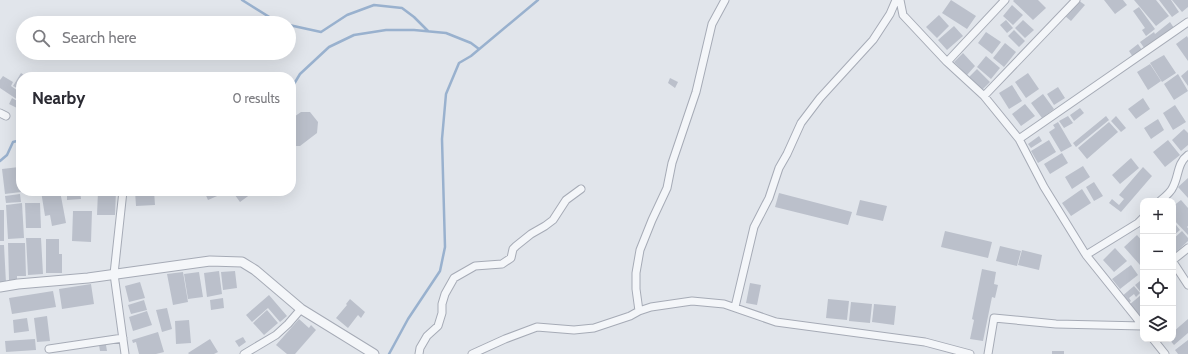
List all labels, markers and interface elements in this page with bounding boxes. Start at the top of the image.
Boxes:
search box [16,16,296,60]
icon: search [30,27,52,49]
text: Search here [62,29,137,47]
text: Nearby [32,88,85,108]
text: 0 results [232,90,280,106]
map controls [1140,198,1176,342]
button: + [1140,198,1176,234]
button: − [1140,234,1176,270]
button: locate [1140,270,1176,306]
button: layers [1140,306,1176,342]

